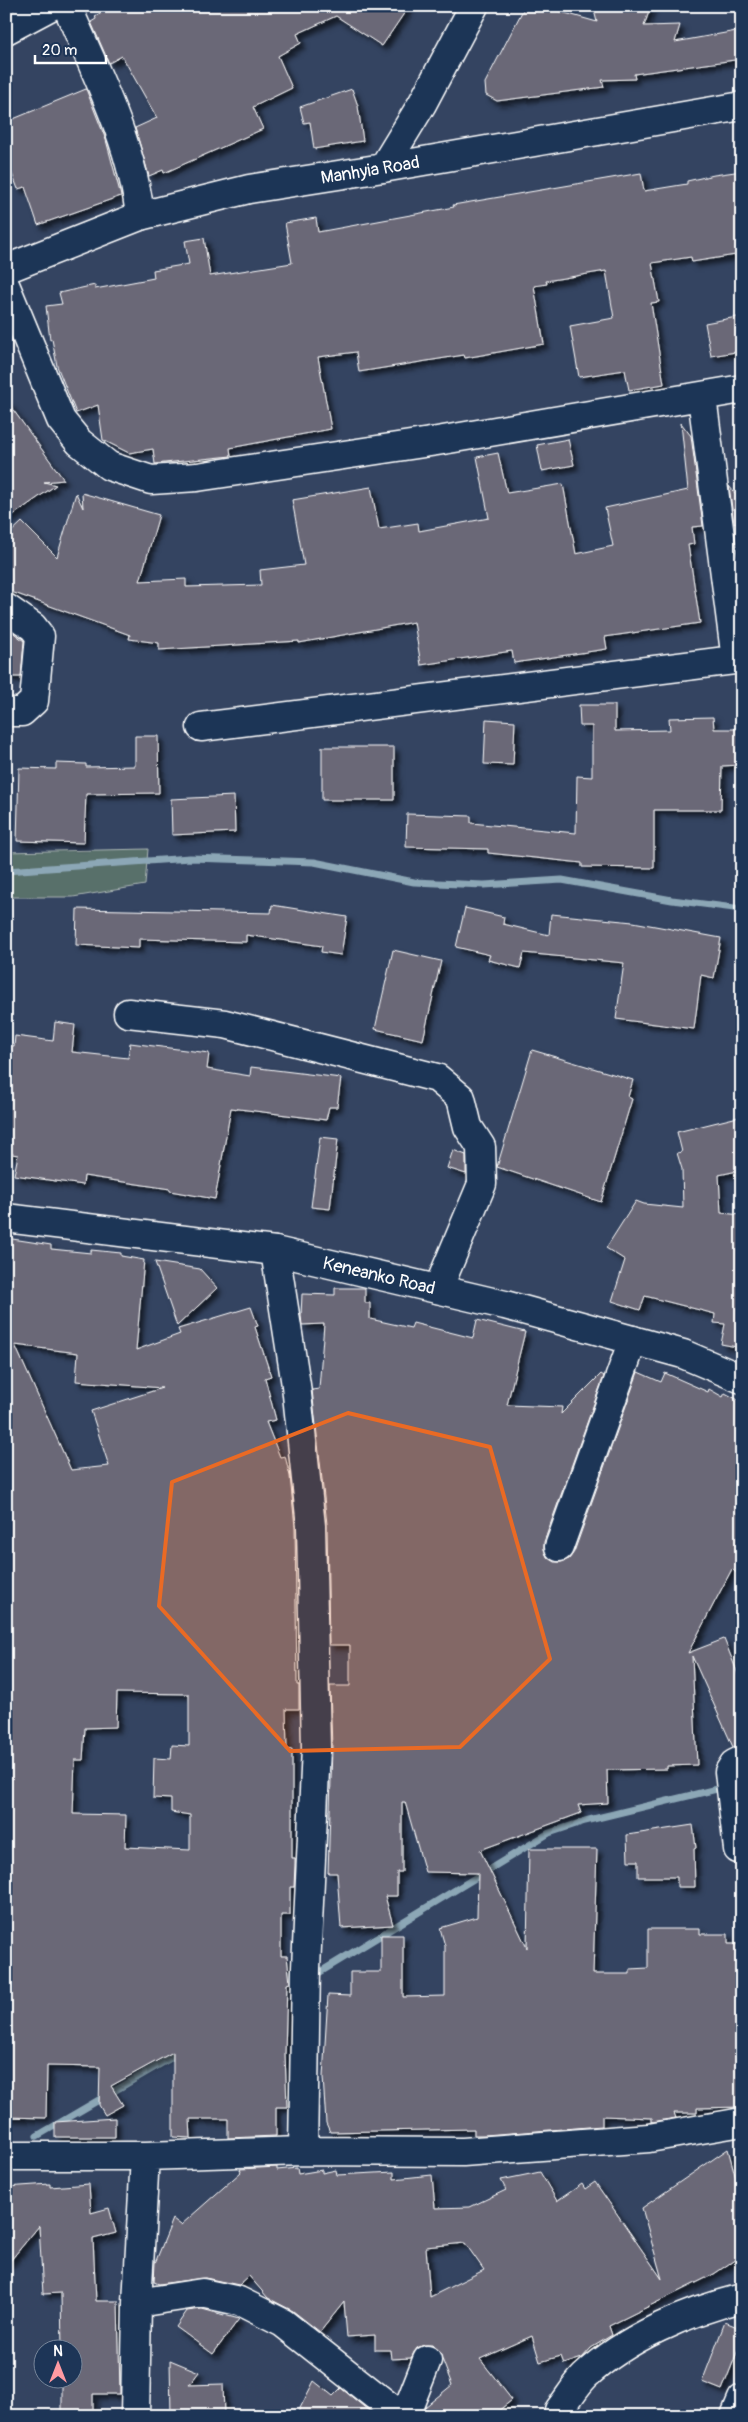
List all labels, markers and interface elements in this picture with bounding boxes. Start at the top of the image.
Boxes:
scale bar [35,32,106,64]
text: 20 m [42,41,77,60]
street label: Manhyia Road [319,150,421,189]
street label: Keneanko Road [321,1251,438,1300]
north arrow [32,2340,82,2390]
text: N [53,2343,63,2360]

